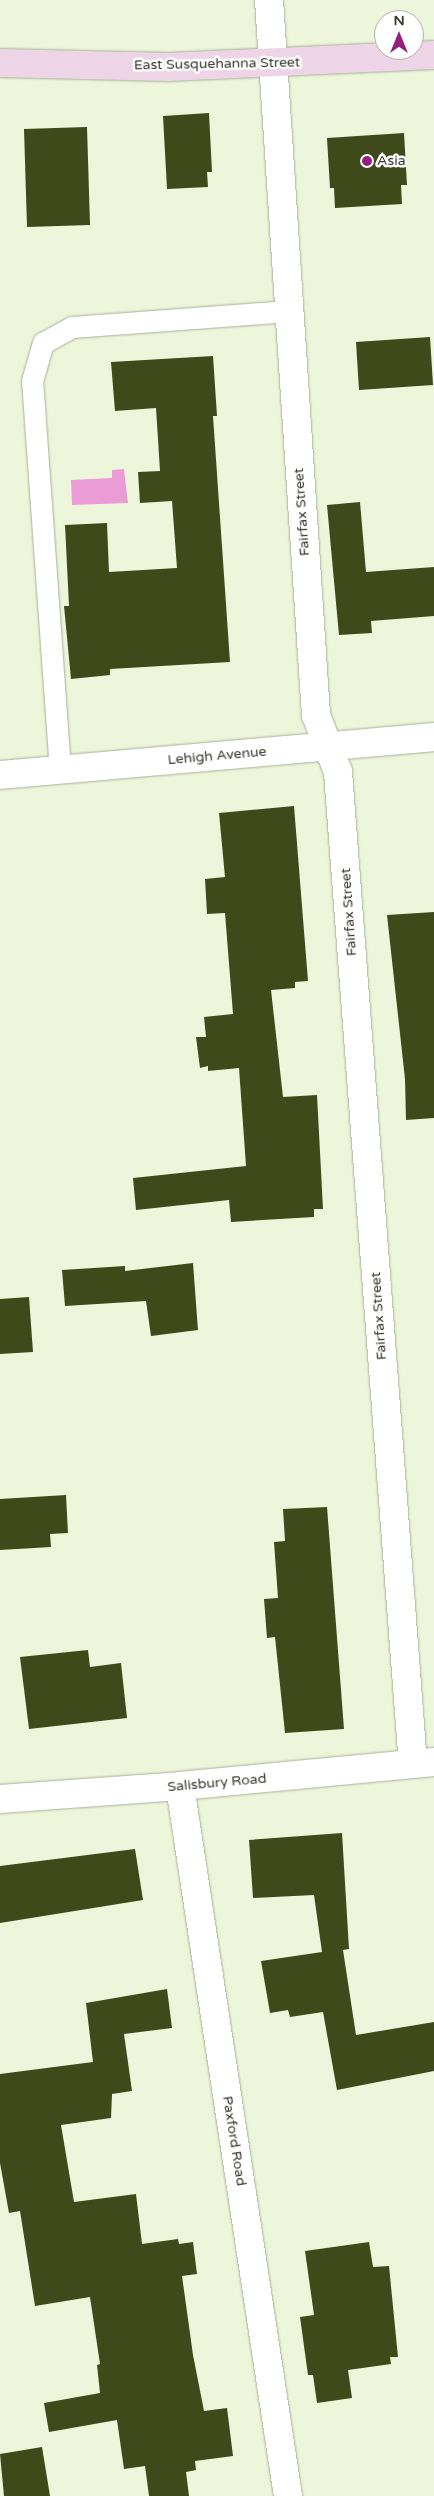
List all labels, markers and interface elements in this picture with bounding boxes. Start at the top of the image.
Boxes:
north arrow [374,10,424,60]
text: N [393,12,405,29]
street label: East Susquehanna Street [134,54,300,74]
place label: Asia [377,153,406,169]
marker: Asia [361,155,373,167]
street label: Fairfax Street [291,467,313,557]
street label: Lehigh Avenue [167,743,267,769]
street label: Fairfax Street [338,867,360,957]
street label: Fairfax Street [368,1271,390,1361]
street label: Salisbury Road [167,1770,267,1796]
street label: Paxford Road [219,2095,249,2187]

